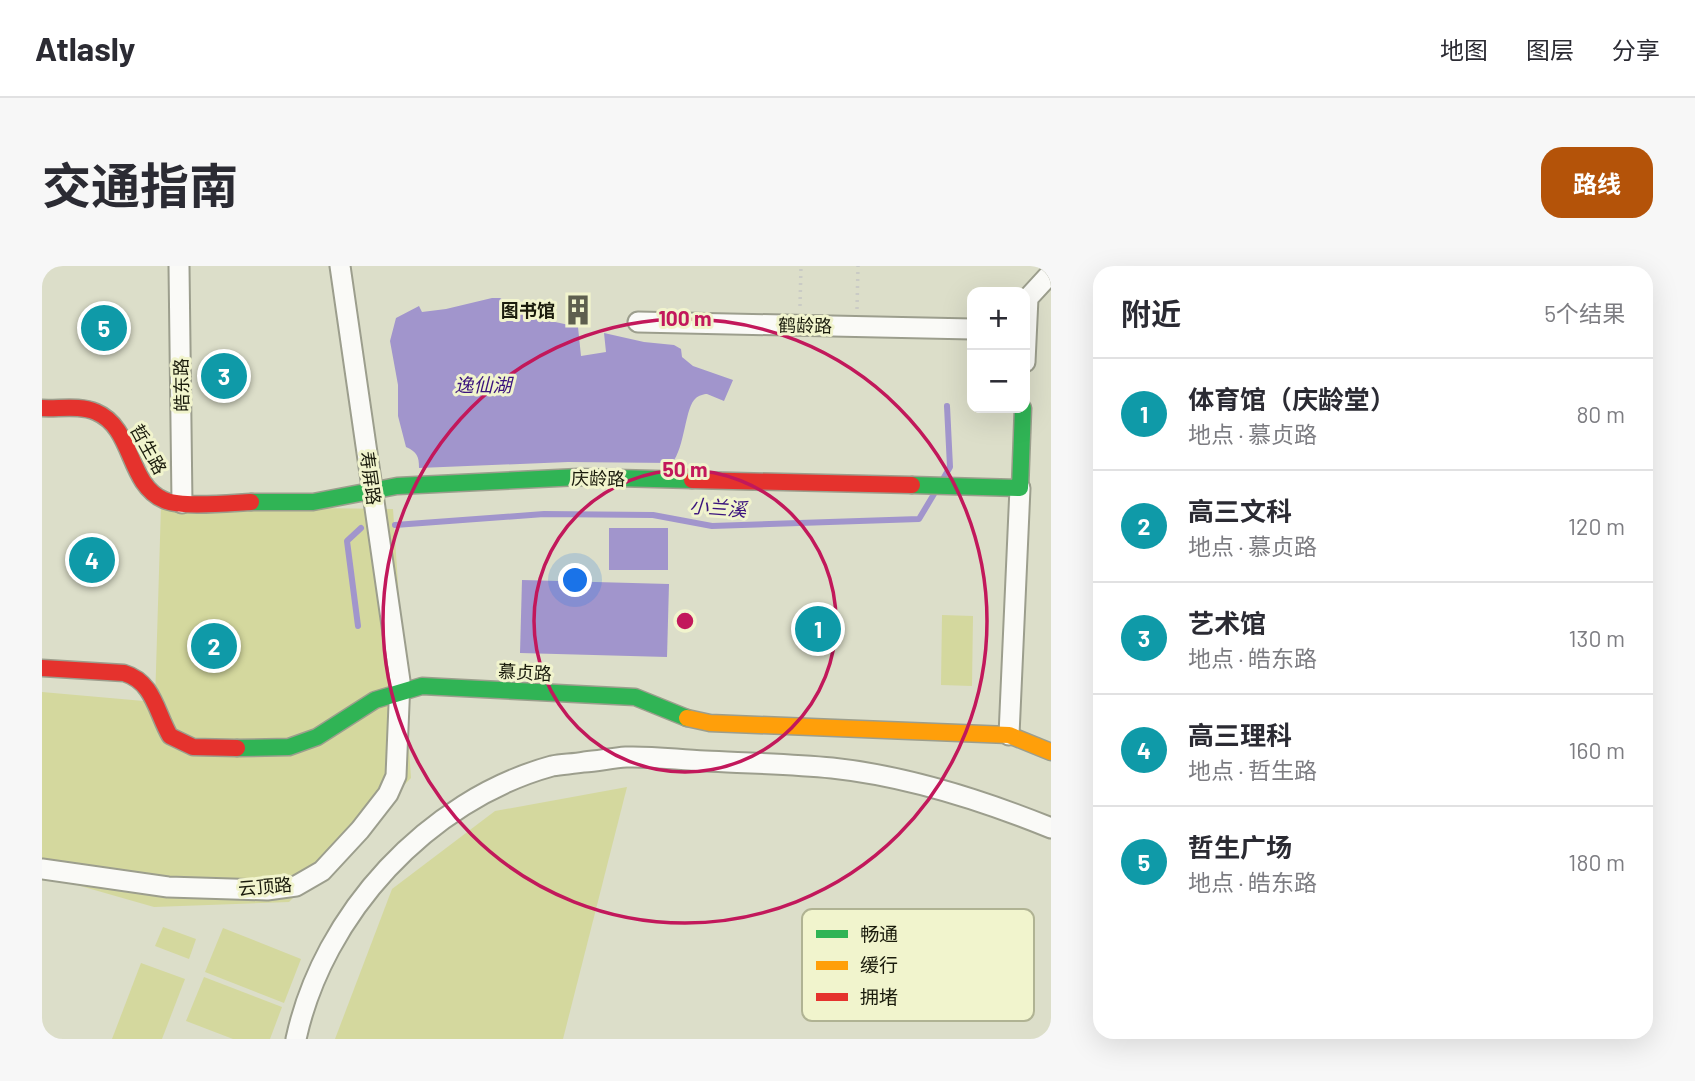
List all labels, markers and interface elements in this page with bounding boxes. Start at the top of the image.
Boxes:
text: Atlasly [35,28,135,68]
text: 地图 [1440,35,1488,64]
text: 图层 [1526,35,1574,64]
text: 分享 [1612,35,1660,64]
button: 路线 [1541,147,1653,218]
text: 交通指南 [42,155,238,214]
map controls [967,287,1030,413]
button: + [967,287,1030,350]
building icon: 图书馆 [561,293,595,327]
text: 附近 [1121,295,1181,331]
place label: 图书馆 [501,299,555,321]
text: 5个结果 [1544,299,1625,327]
pin: 5 [81,302,127,354]
text: 100 m [658,305,712,330]
street label: 鹤龄路 [778,314,832,336]
pin: 3 [201,350,247,402]
button: − [967,350,1030,413]
street label: 皓东路 [170,358,192,412]
water label: 逸仙湖 [454,373,514,396]
text: 体育馆（庆龄堂） [1188,383,1396,414]
text: 1 [1140,400,1148,428]
text: 80 m [1576,400,1625,428]
street label: 哲生路 [126,420,172,478]
text: 地点 · 慕贞路 [1188,420,1317,448]
street label: 寿屏路 [356,450,386,506]
text: 50 m [662,456,708,481]
street label: 庆龄路 [571,467,625,489]
water label: 小兰溪 [689,494,749,521]
text: 高三文科 [1188,495,1292,526]
text: 2 [1138,512,1150,540]
text: 120 m [1568,512,1625,540]
text: 地点 · 慕贞路 [1188,532,1317,560]
pin: 4 [69,534,115,586]
your location [558,563,592,597]
pin: 1 [795,603,841,655]
text: 艺术馆 [1188,607,1266,638]
centre of rings [673,609,697,633]
pin: 2 [191,620,237,672]
text: 3 [1138,624,1150,652]
text: 130 m [1568,624,1625,652]
text: 地点 · 皓东路 [1188,644,1317,672]
street label: 慕贞路 [497,660,553,684]
text: 高三理科 [1188,719,1292,750]
text: 4 [1137,736,1151,764]
text: 160 m [1568,736,1625,764]
text: 地点 · 哲生路 [1188,756,1317,784]
text: 哲生广场 [1188,831,1292,862]
text: 5 [1138,848,1150,876]
text: 180 m [1568,848,1625,876]
text: 地点 · 皓东路 [1188,868,1317,896]
street label: 云顶路 [237,873,293,899]
legend [802,909,1034,1021]
text: 畅通 [860,922,898,945]
text: 缓行 [860,953,898,976]
text: 拥堵 [860,985,898,1008]

